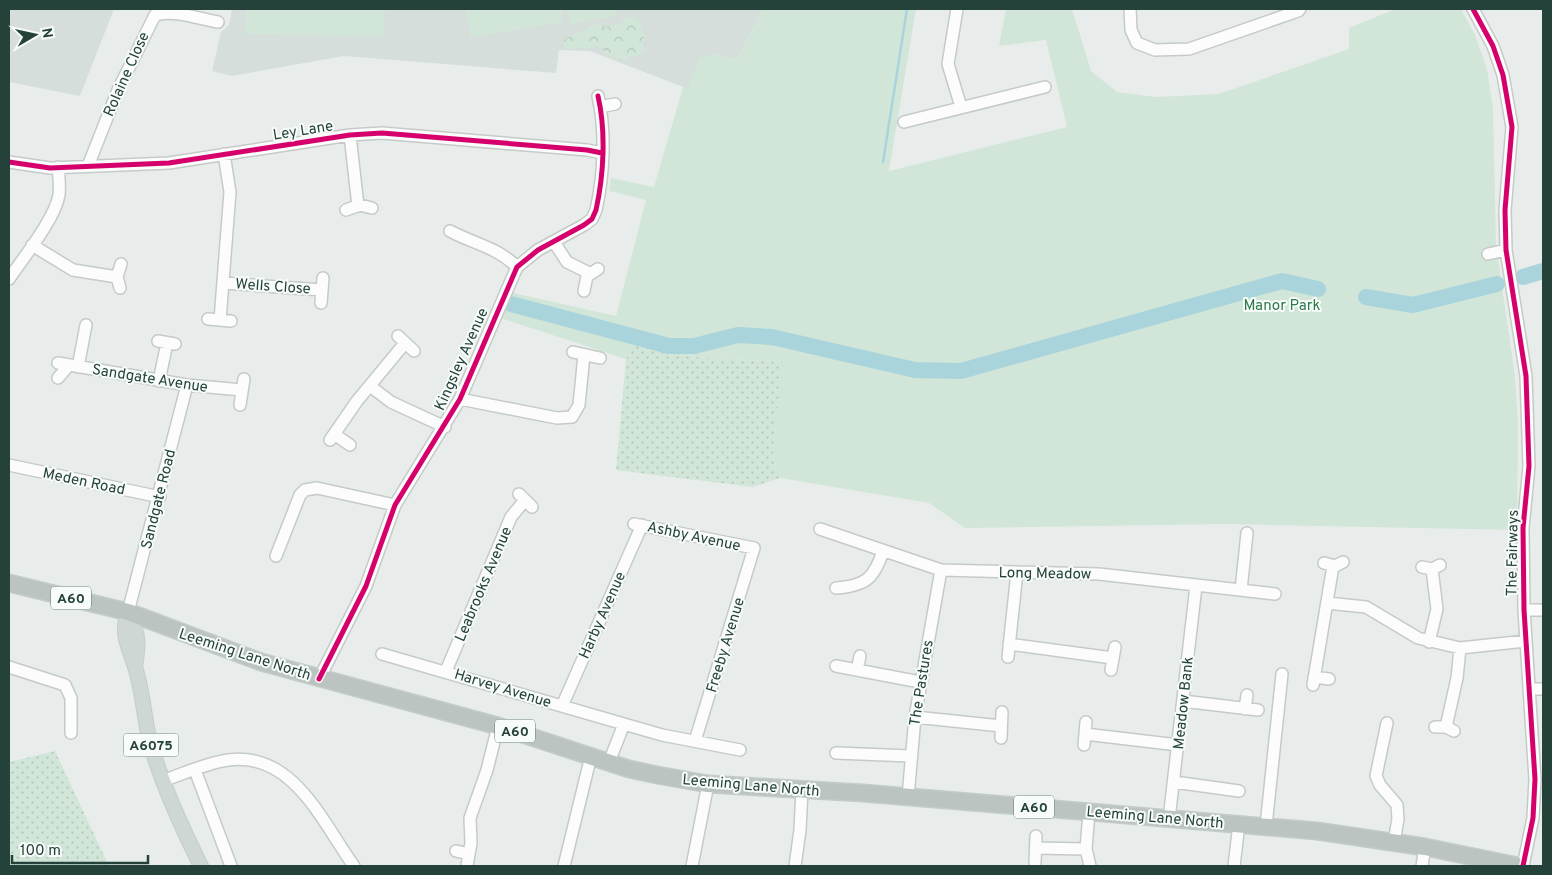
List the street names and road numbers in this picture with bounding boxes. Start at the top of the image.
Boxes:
street label: Rolaine Close [100,29,154,120]
street label: Ley Lane [272,117,335,146]
street label: Wells Close [235,275,311,300]
street label: Kingsley Avenue [431,305,494,414]
street label: Sandgate Avenue [90,361,209,398]
street label: Sandgate Road [138,447,181,551]
street label: Meden Road [41,464,127,500]
street label: The Fairways [1503,509,1524,597]
street label: Ashby Avenue [645,518,742,557]
street label: Leabrooks Avenue [452,524,517,645]
street label: Long Meadow [998,564,1092,585]
street label: Harby Avenue [576,569,631,662]
road number: A60 [51,586,91,610]
street label: Freeby Avenue [703,596,750,695]
street label: Leeming Lane North [176,625,313,686]
street label: The Pastures [906,639,939,728]
street label: Meadow Bank [1170,656,1199,751]
street label: Harvey Avenue [452,666,553,713]
road number: A60 [495,719,535,742]
road number: A6075 [124,734,178,756]
street label: Leeming Lane North [681,771,820,802]
road number: A60 [1014,796,1054,819]
street label: Leeming Lane North [1085,803,1224,834]

